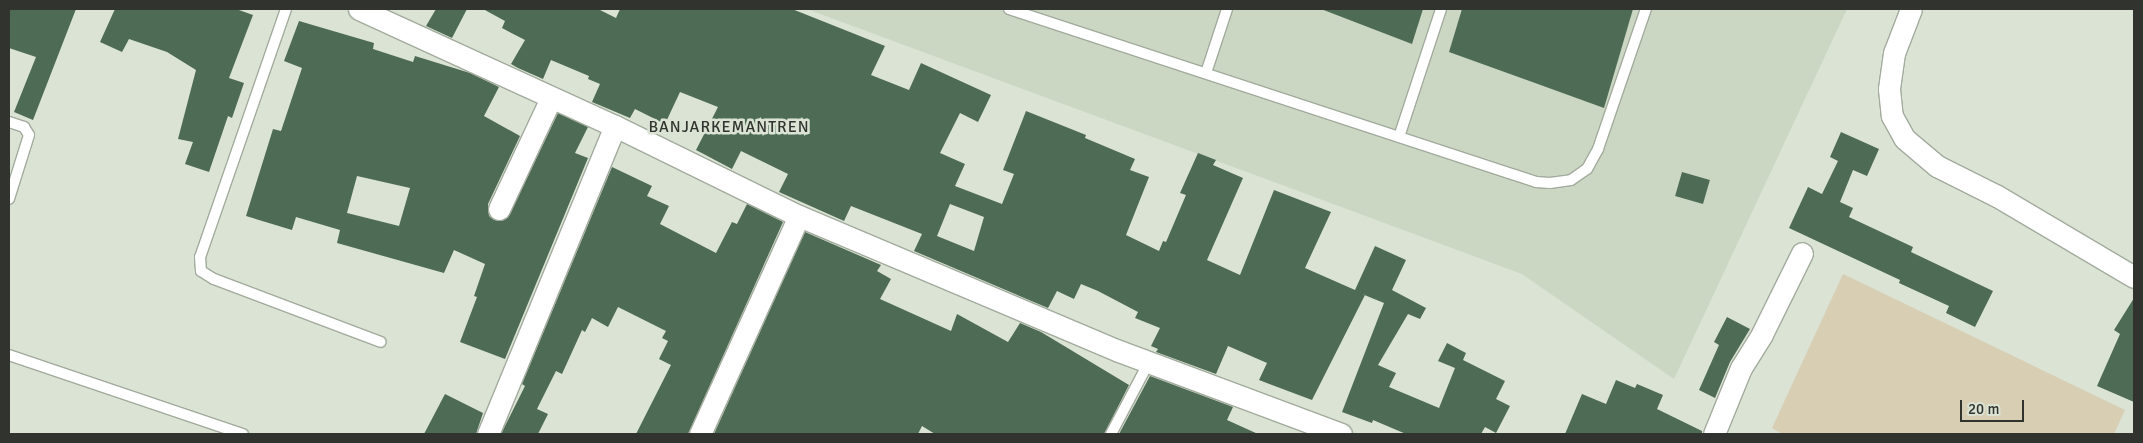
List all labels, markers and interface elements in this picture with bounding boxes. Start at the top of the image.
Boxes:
district label: BANJARKEMANTREN [647,117,811,137]
scale bar [1963,390,2027,422]
text: 20 m [1968,400,1999,418]

